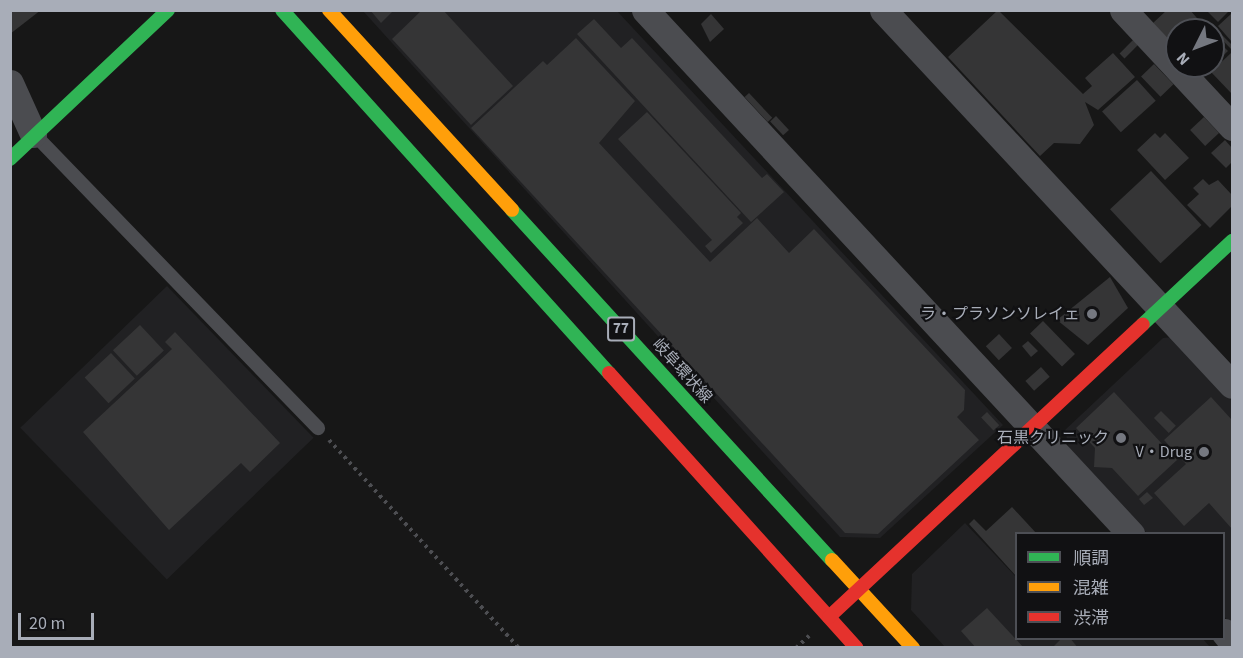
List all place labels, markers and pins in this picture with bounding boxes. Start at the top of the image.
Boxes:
place label: ラ・プラソンソレイェ [920,304,1080,324]
marker: ラ・プラソンソレイェ [1085,307,1099,321]
place label: 石黒クリニック [997,428,1109,448]
marker: 石黒クリニック [1114,431,1128,445]
place label: V・Drug [1136,442,1192,462]
marker: V・Drug [1197,445,1211,459]

